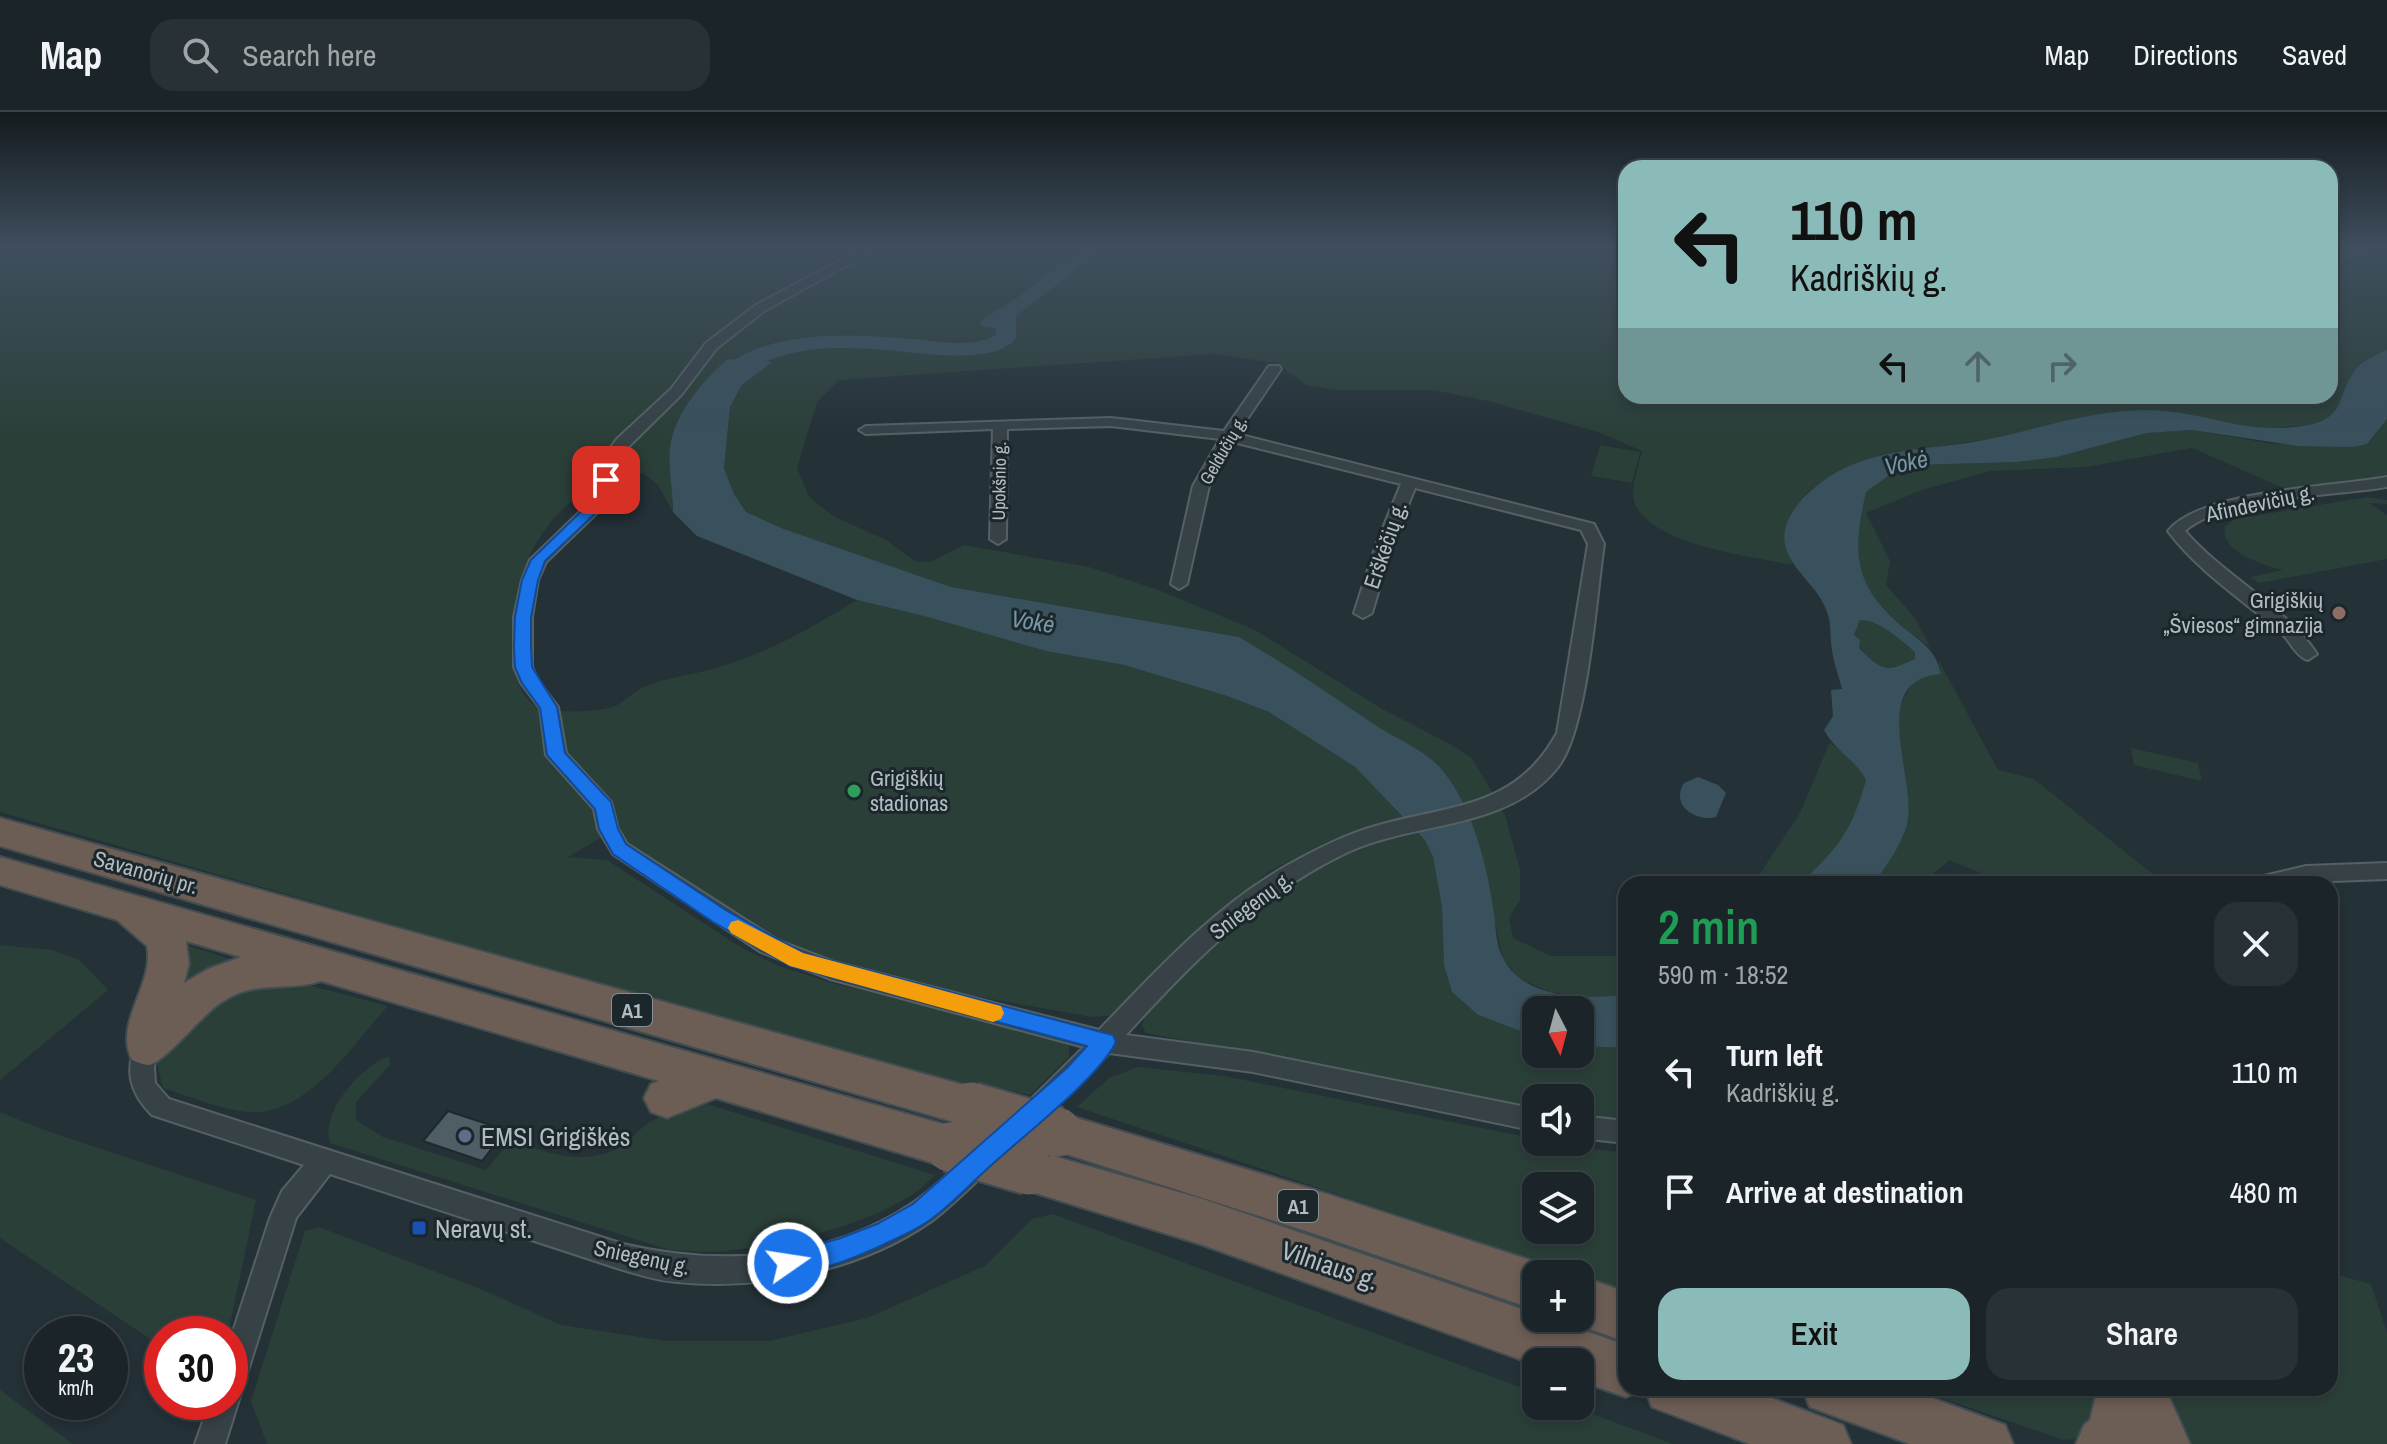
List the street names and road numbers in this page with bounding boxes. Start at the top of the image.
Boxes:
street label: Geldučių g. [1193,411,1253,489]
street label: Upokšnio g. [986,441,1012,521]
street label: Afindevičių g. [2202,477,2317,529]
street label: Erškėčių g. [1356,497,1414,593]
street label: Savanorių pr. [90,843,202,901]
street label: Sniegenų g. [1203,864,1299,946]
road number: A1 [612,994,652,1026]
road number: A1 [1278,1190,1318,1222]
street label: Sniegenų g. [591,1232,693,1282]
street label: Vilniaus g. [1277,1232,1383,1298]

